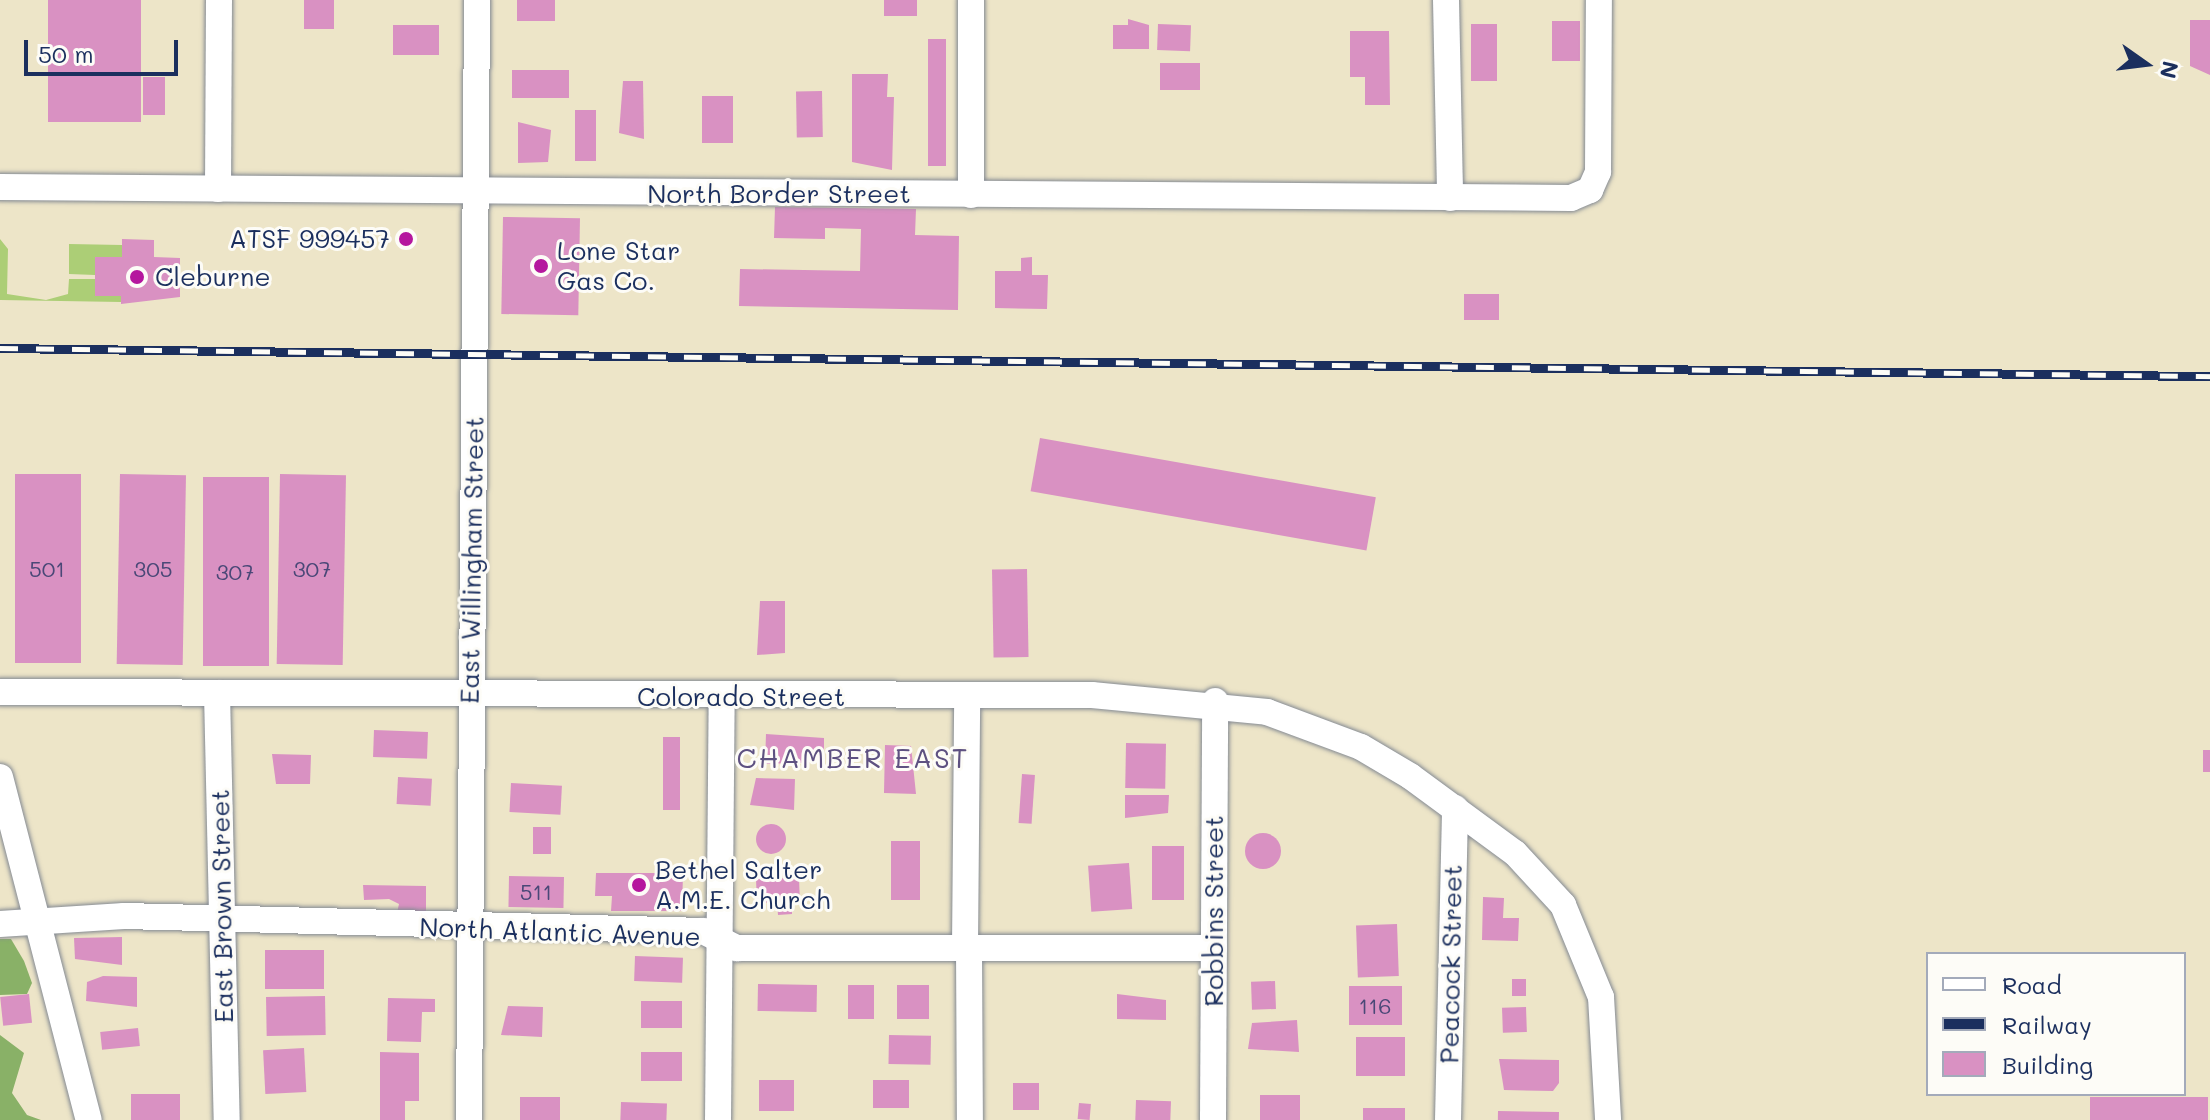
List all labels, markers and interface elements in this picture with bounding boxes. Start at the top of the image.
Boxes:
scale bar [28,24,182,74]
north arrow [2106,24,2186,104]
text: 50 m [38,38,94,69]
text: N [2154,58,2186,82]
street label: North Border Street [647,178,911,210]
place label: ATSF 999457 [229,223,390,255]
marker: ATSF 999457 [397,230,415,248]
place label: Lone Star Gas Co. [557,235,680,296]
marker: Lone Star Gas Co. [532,257,550,275]
place label: Cleburne [155,261,271,293]
marker: Cleburne [126,266,148,288]
street label: East Willingham Street [454,416,490,704]
house number: 501 [29,556,65,582]
house number: 305 [133,556,173,582]
house number: 307 [293,556,331,582]
house number: 307 [216,559,254,585]
street label: Colorado Street [637,681,845,713]
district label: CHAMBER EAST [737,740,969,774]
street label: East Brown Street [204,789,240,1023]
street label: Robbins Street [1198,815,1230,1007]
place label: Bethel Salter A.M.E. Church [655,854,830,916]
street label: Peacock Street [1434,864,1468,1064]
marker: Bethel Salter A.M.E. Church [630,876,648,894]
house number: 511 [520,879,552,905]
street label: North Atlantic Avenue [419,911,701,953]
legend [1926,952,2186,1096]
text: Road [2002,969,2062,1000]
house number: 116 [1359,993,1391,1019]
text: Railway [2002,1009,2092,1040]
text: Building [2002,1049,2093,1080]

